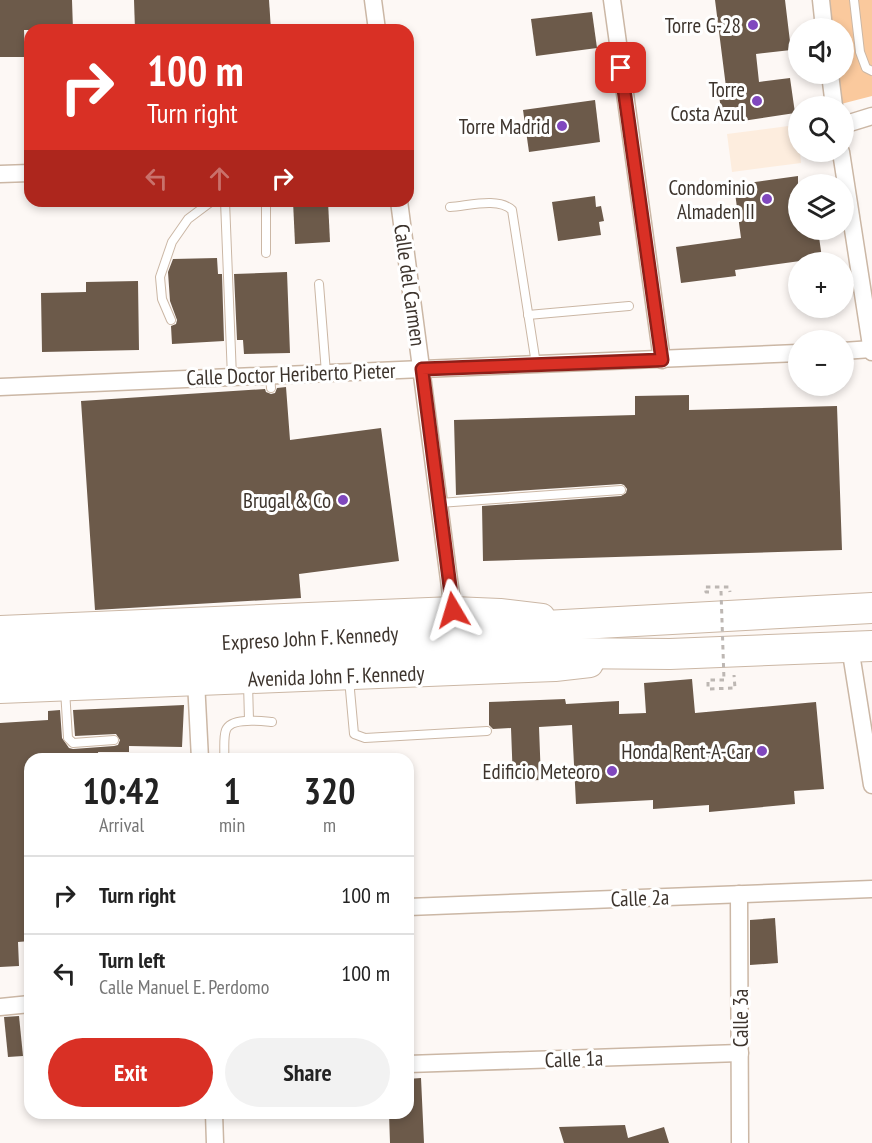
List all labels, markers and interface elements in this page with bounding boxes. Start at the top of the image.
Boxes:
place label: Torre G-28 [665,12,741,39]
marker: Torre G-28 [746,18,760,32]
map controls [788,18,854,396]
button: sound [788,18,854,84]
pin [595,42,646,93]
text: 100 m [147,43,244,98]
icon: right [48,48,126,126]
icon: arrive [604,51,637,84]
place label: Torre Costa Azul [671,76,745,127]
marker: Torre Costa Azul [750,94,764,108]
text: Turn right [147,96,238,130]
button: search [788,96,854,162]
place label: Torre Madrid [459,113,550,140]
marker: Torre Madrid [555,119,569,133]
icon: left [140,162,173,195]
icon: ahead [203,162,236,195]
icon: right [266,162,299,195]
place label: Condominio Almaden II [668,174,755,225]
button: layers [788,174,854,240]
marker: Condominio Almaden II [760,192,774,206]
street label: Calle del Carmen [388,222,432,348]
button: + [788,252,854,318]
button: − [788,330,854,396]
street label: Calle Doctor Heriberto Pieter [186,357,396,391]
place label: Brugal & Co [243,487,331,514]
marker: Brugal & Co [336,493,350,507]
position arrow [421,578,485,642]
street label: Expreso John F. Kennedy [221,620,399,656]
street label: Avenida John F. Kennedy [247,659,425,693]
place label: Honda Rent-A-Car [621,738,750,765]
marker: Honda Rent-A-Car [755,744,769,758]
place label: Edificio Meteoro [483,758,600,785]
marker: Edificio Meteoro [605,764,619,778]
text: 10:42 [83,767,160,814]
text: 1 [223,767,241,814]
text: 320 [304,767,355,814]
text: Arrival [99,812,144,838]
text: min [219,812,245,838]
text: m [323,812,336,838]
icon: right [48,879,81,912]
text: Turn right [99,881,176,909]
text: 100 m [341,881,390,909]
street label: Calle 2a [610,883,670,913]
text: Turn left [99,946,165,974]
icon: left [48,957,81,990]
text: 100 m [341,959,390,987]
text: Calle Manuel E. Perdomo [99,974,269,1000]
street label: Calle 3a [727,989,754,1047]
button: Exit [48,1038,213,1107]
button: Share [225,1038,390,1107]
street label: Calle 1a [544,1044,604,1074]

